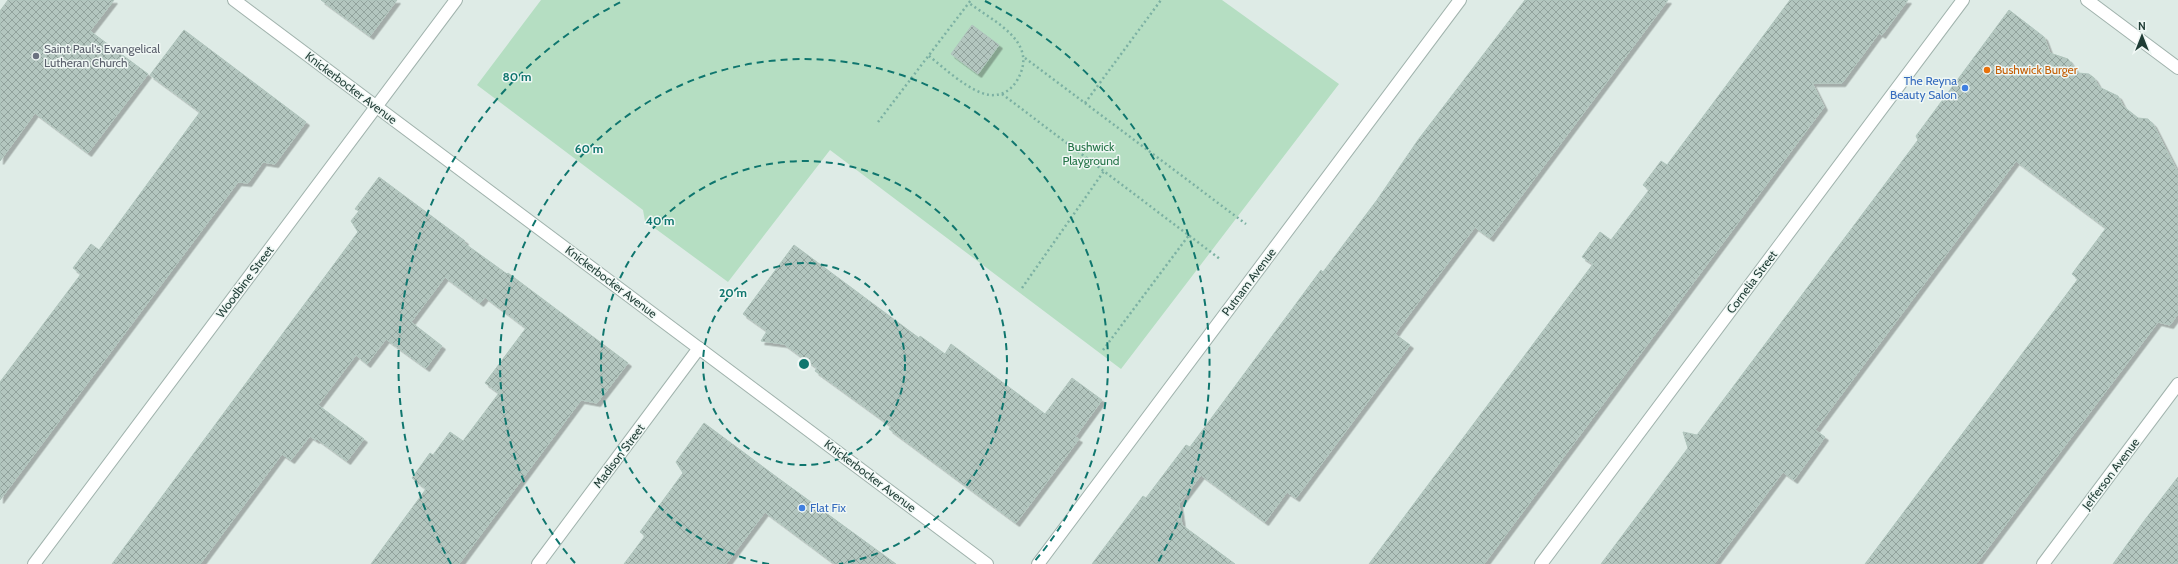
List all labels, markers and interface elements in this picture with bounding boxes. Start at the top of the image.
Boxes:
north arrow [2122,16,2162,56]
text: N [2138,19,2146,33]
place label: Saint Paul's Evangelical Lutheran Church [44,41,160,70]
street label: Knickerbocker Avenue [302,48,400,127]
marker: Saint Paul's Evangelical Lutheran Church [31,51,41,61]
place label: Bushwick Burger [1995,62,2078,77]
marker: Bushwick Burger [1982,65,1992,75]
text: 80 m [503,69,531,84]
place label: The Reyna Beauty Salon [1890,73,1957,102]
marker: The Reyna Beauty Salon [1960,83,1970,93]
park label: Bushwick Playground [1062,139,1120,168]
text: 60 m [575,141,603,156]
text: 40 m [645,213,675,228]
street label: Knickerbocker Avenue [562,242,660,321]
street label: Woodbine Street [213,243,277,321]
street label: Putnam Avenue [1218,245,1279,319]
street label: Cornelia Street [1723,247,1780,316]
text: 20 m [719,285,747,300]
centre of rings [797,357,811,371]
street label: Madison Street [590,421,648,491]
street label: Jefferson Avenue [2078,435,2142,513]
street label: Knickerbocker Avenue [821,436,919,515]
place label: Flat Fix [810,500,846,515]
marker: Flat Fix [797,503,807,513]

